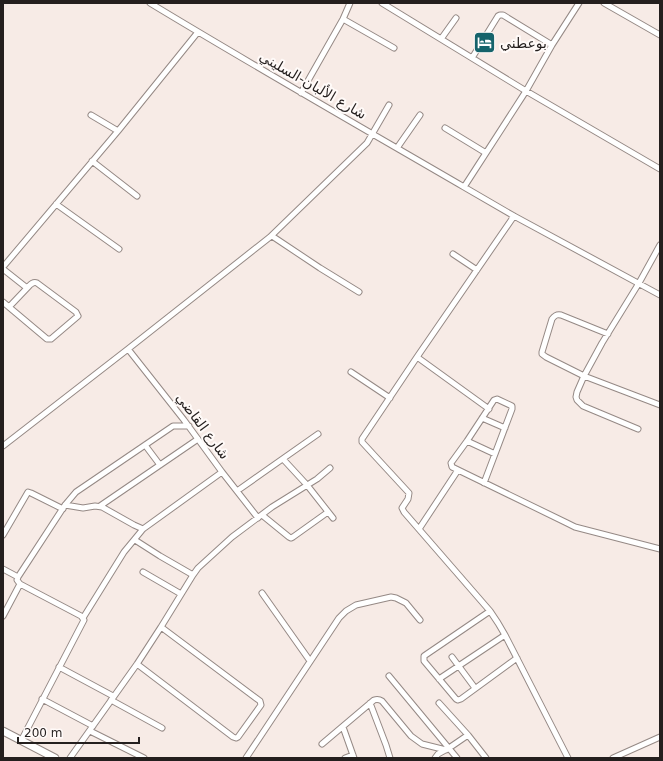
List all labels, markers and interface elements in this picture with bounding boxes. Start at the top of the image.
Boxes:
hotel icon: بوعطني [472,30,498,56]
place label: بوعطني [500,35,547,52]
street label: شارع الألبان-السليني [256,47,370,123]
street label: شارع القاضي [172,390,233,463]
scale bar [18,719,139,745]
text: 200 m [24,726,62,740]

